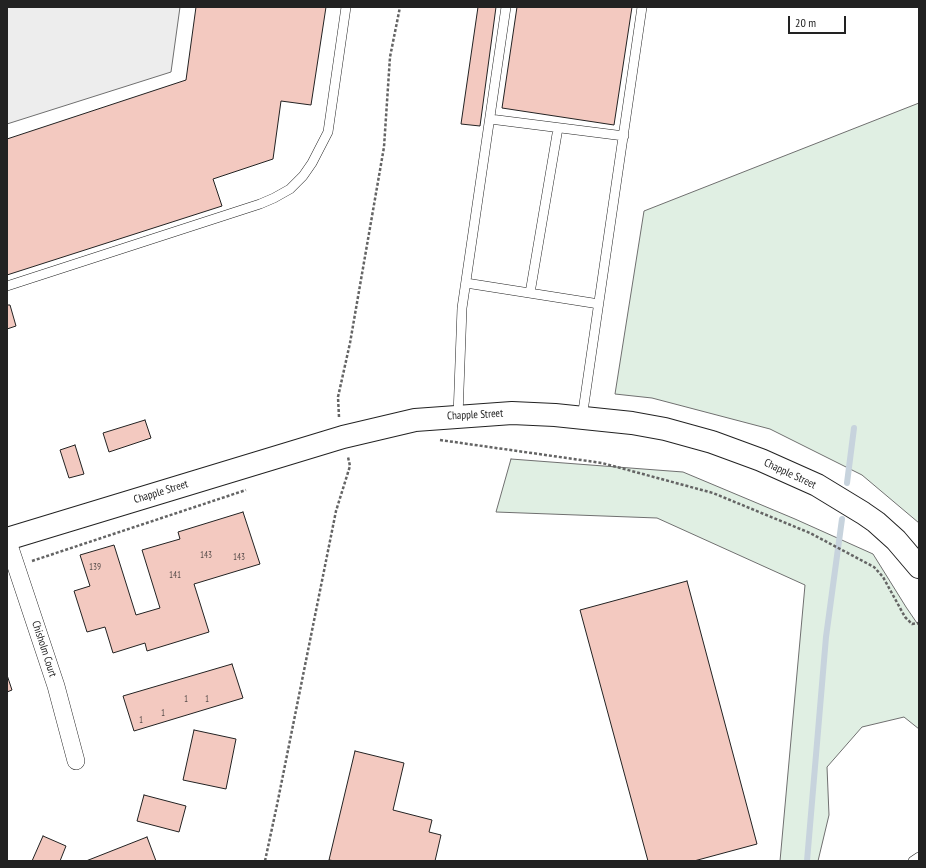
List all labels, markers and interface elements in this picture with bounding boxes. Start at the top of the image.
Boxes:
scale bar [790,8,848,34]
text: 20 m [795,15,816,30]
street label: Chapple Street [447,407,503,423]
street label: Chapple Street [762,456,818,492]
street label: Chapple Street [132,477,190,507]
house number: 143 [200,550,212,560]
house number: 143 [233,552,245,562]
house number: 139 [89,562,101,572]
house number: 141 [169,570,181,580]
street label: Chisholm Court [29,619,59,679]
house number: 1 [184,694,188,704]
house number: 1 [205,694,209,704]
house number: 1 [161,708,165,718]
house number: 1 [139,715,143,725]

